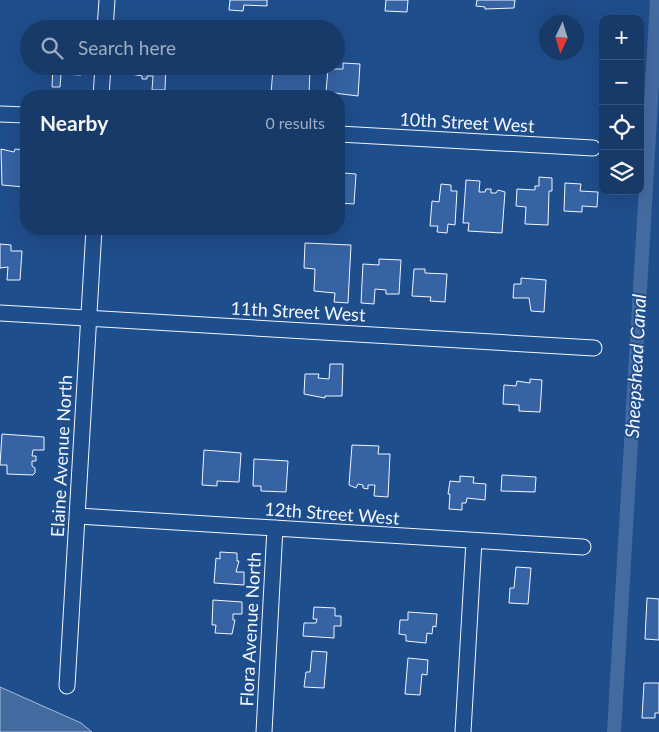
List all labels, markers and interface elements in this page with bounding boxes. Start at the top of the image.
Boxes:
north arrow [539,15,584,60]
map controls [599,15,644,195]
button: + [599,15,644,60]
search box [20,20,345,75]
icon: search [38,34,66,62]
text: Search here [78,36,176,59]
button: − [599,60,644,105]
button: locate [599,105,644,150]
street label: 10th Street West [399,107,536,137]
text: Nearby [40,110,108,135]
text: 0 results [265,113,325,132]
button: layers [599,150,644,195]
water label: Sheepshead Canal [620,293,650,439]
street label: 11th Street West [230,296,367,326]
street label: Elaine Avenue North [46,374,76,538]
street label: 12th Street West [264,497,401,529]
street label: Flora Avenue North [235,551,265,707]

